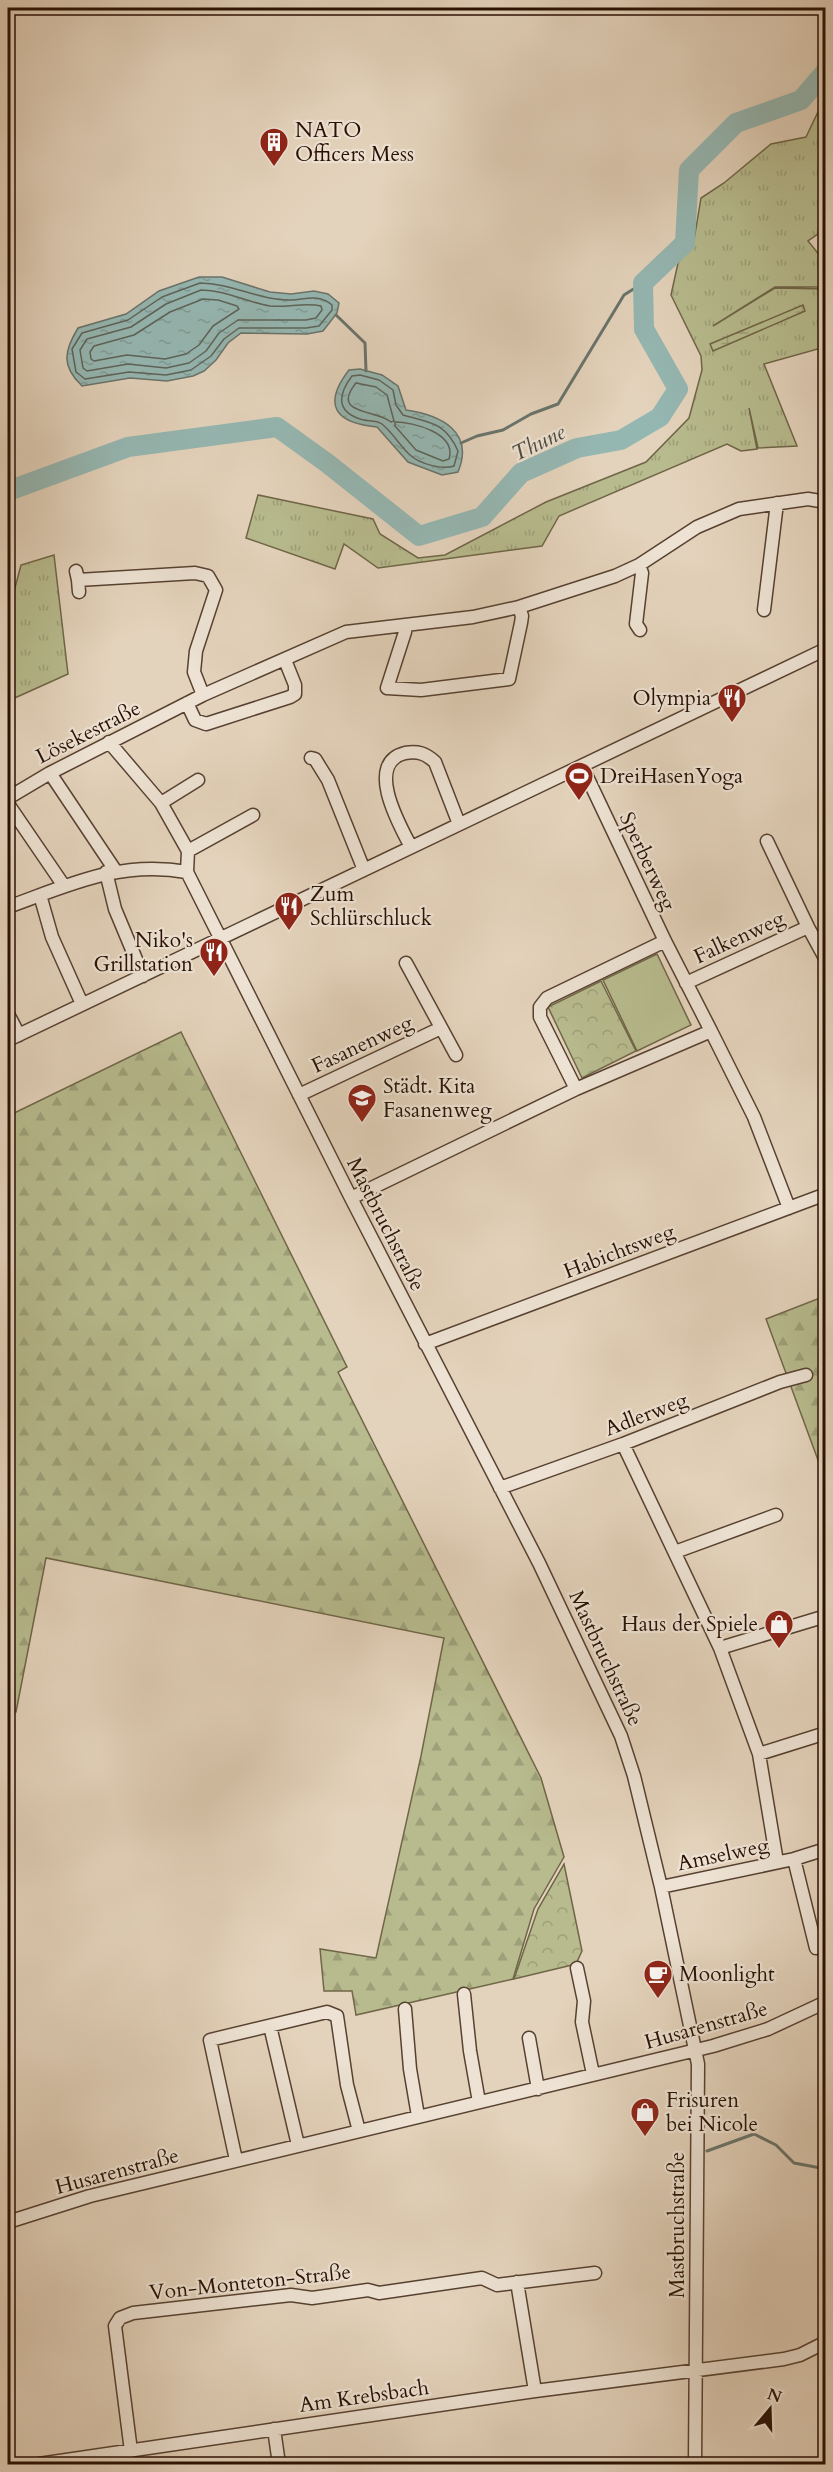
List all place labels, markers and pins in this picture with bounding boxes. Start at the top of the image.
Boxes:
place label: NATO Officers Mess [295,116,414,169]
building icon: NATO Officers Mess [258,126,290,168]
restaurant icon: Olympia [716,682,748,724]
place label: Olympia [632,684,711,713]
sports icon: DreiHasenYoga [563,760,595,802]
place label: DreiHasenYoga [600,762,743,791]
place label: Zum Schlürschluck [310,880,433,933]
restaurant icon: Zum Schlürschluck [273,890,305,932]
place label: Niko's Grillstation [94,926,193,979]
restaurant icon: Niko's Grillstation [198,936,230,978]
place label: Städt. Kita Fasanenweg [383,1072,492,1125]
school or university icon: Städt. Kita Fasanenweg [346,1082,378,1124]
shop icon: Haus der Spiele [763,1608,795,1650]
place label: Haus der Spiele [621,1610,758,1639]
cafe icon: Moonlight [642,1958,674,2000]
place label: Moonlight [679,1960,775,1989]
place label: Frisuren bei Nicole [666,2086,758,2139]
shop icon: Frisuren bei Nicole [629,2096,661,2138]

